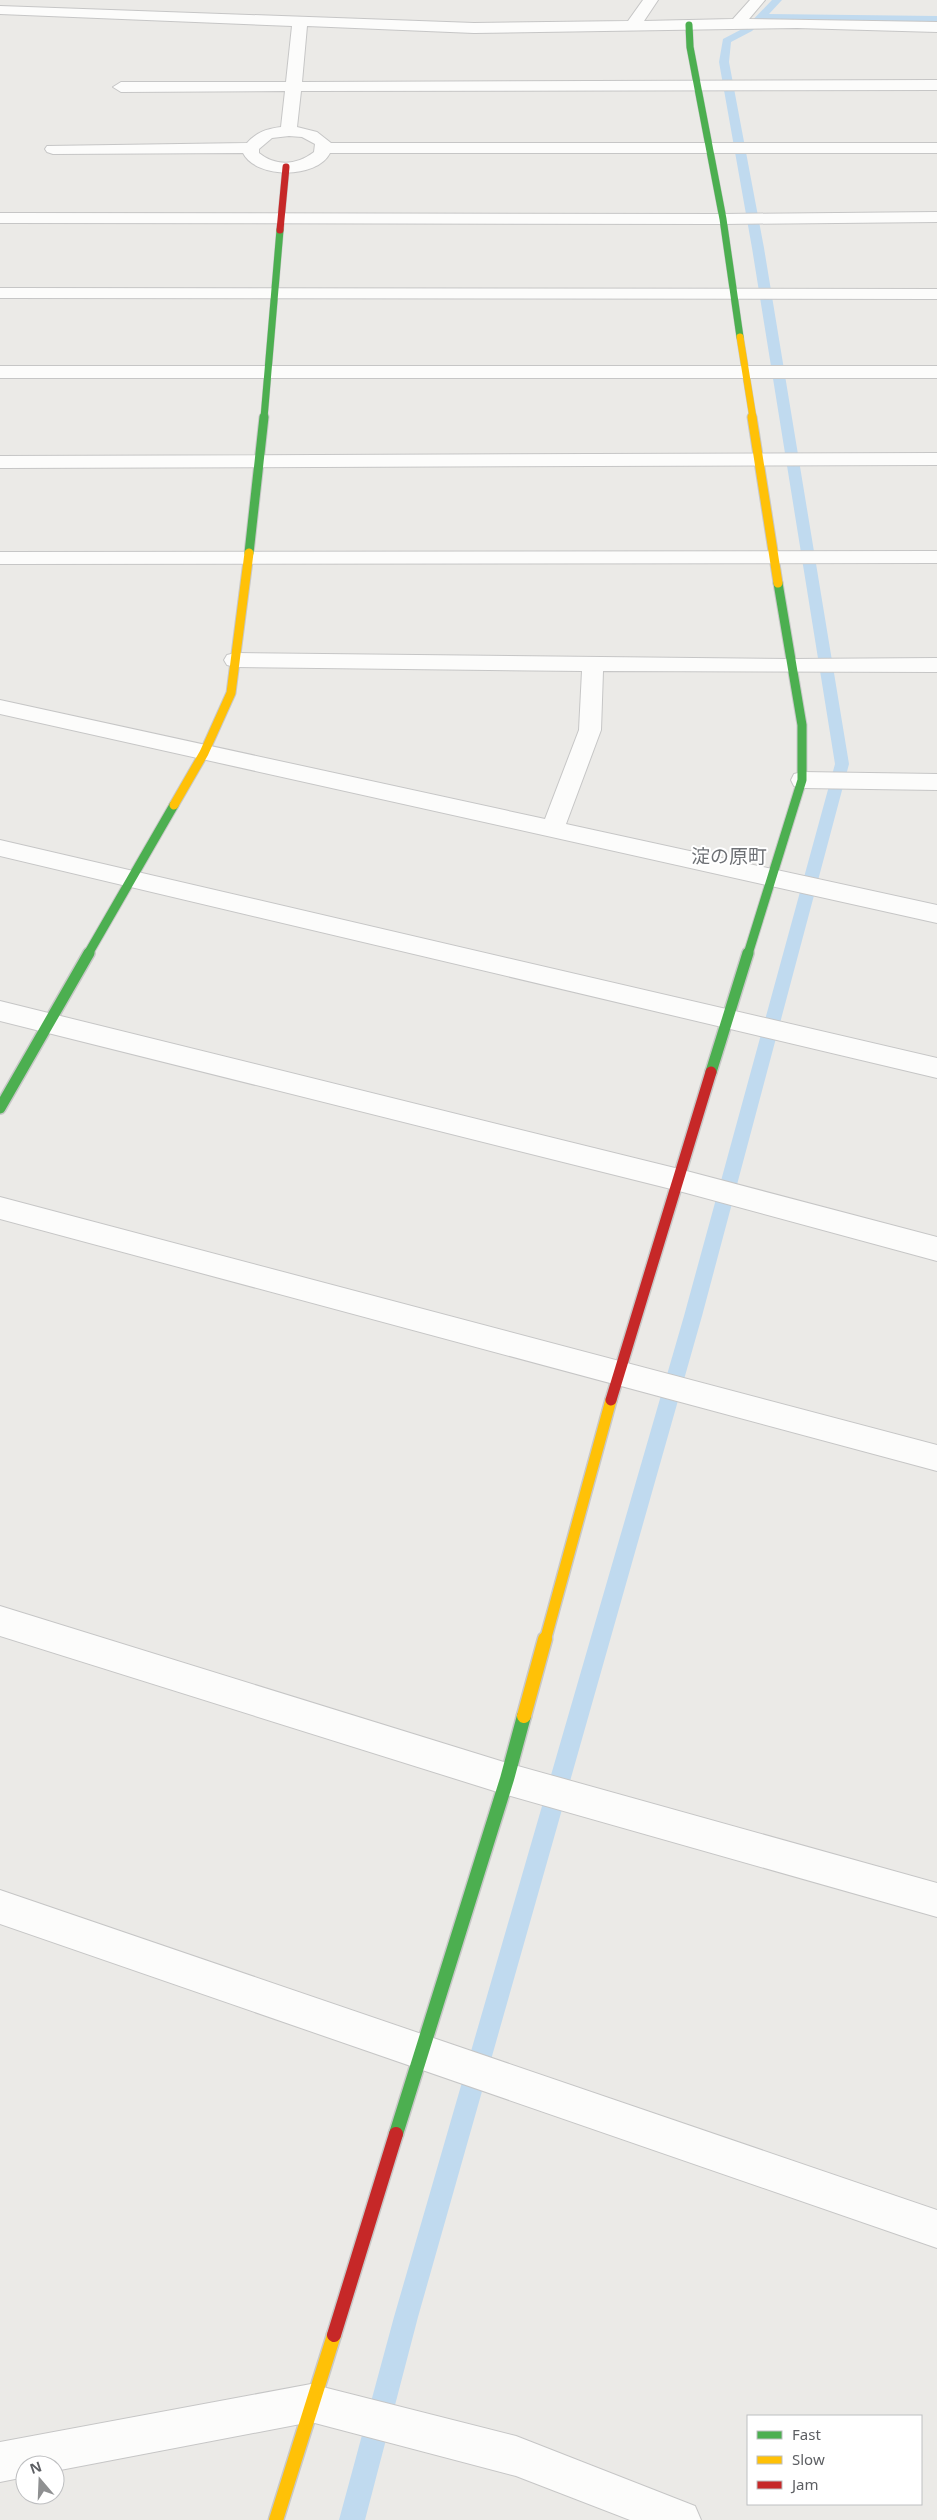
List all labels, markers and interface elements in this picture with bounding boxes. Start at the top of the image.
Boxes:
district label: 淀の原町 [691,843,767,869]
legend [747,2415,922,2505]
text: Fast [792,2424,821,2444]
text: Slow [792,2449,825,2469]
north arrow [15,2455,65,2505]
text: N [27,2456,44,2478]
text: Jam [790,2474,819,2494]

